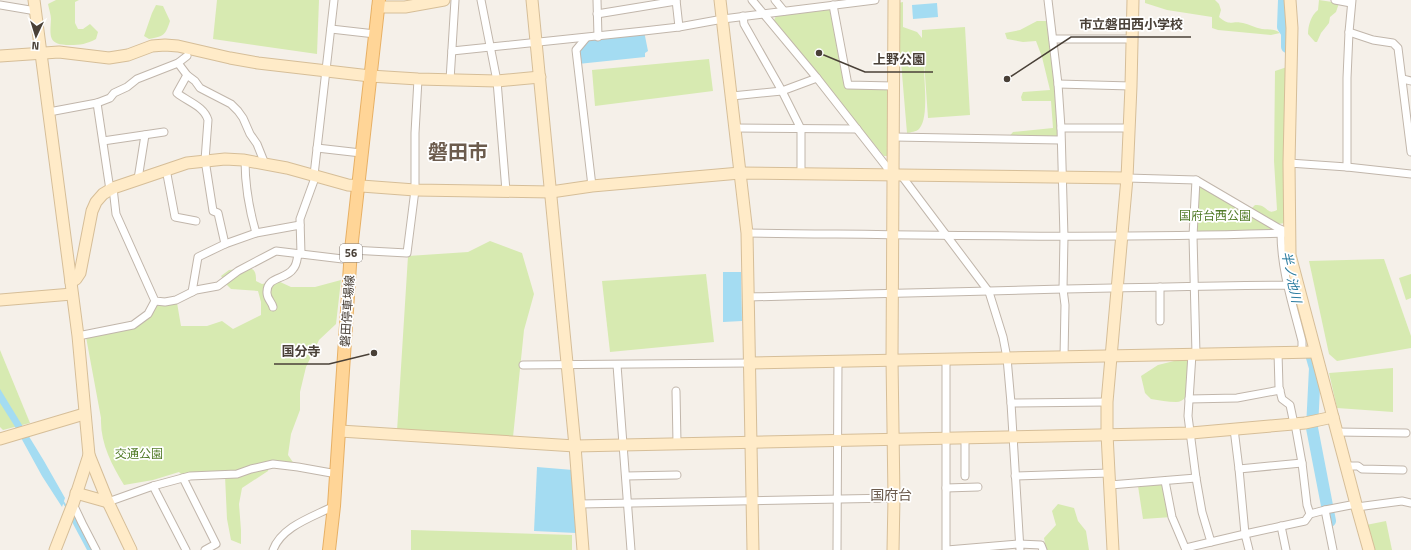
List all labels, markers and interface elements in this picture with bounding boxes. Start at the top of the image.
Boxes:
callout: 市立磐田西小学校 [1071,12,1191,37]
text: 市立磐田西小学校 [1079,14,1183,34]
north arrow [16,16,56,56]
text: N [31,38,40,54]
callout: 上野公園 [865,47,933,72]
text: 上野公園 [873,49,925,69]
district label: 磐田市 [428,136,488,167]
park label: 国府台西公園 [1179,206,1251,225]
road number: 56 [340,244,362,262]
water label: 半ノ池川 [1277,249,1308,306]
street label: 磐田停車場線 [335,274,359,348]
callout: 国分寺 [274,339,329,364]
text: 国分寺 [281,341,321,361]
park label: 交通公園 [115,444,163,463]
district label: 国府台 [870,484,912,505]

